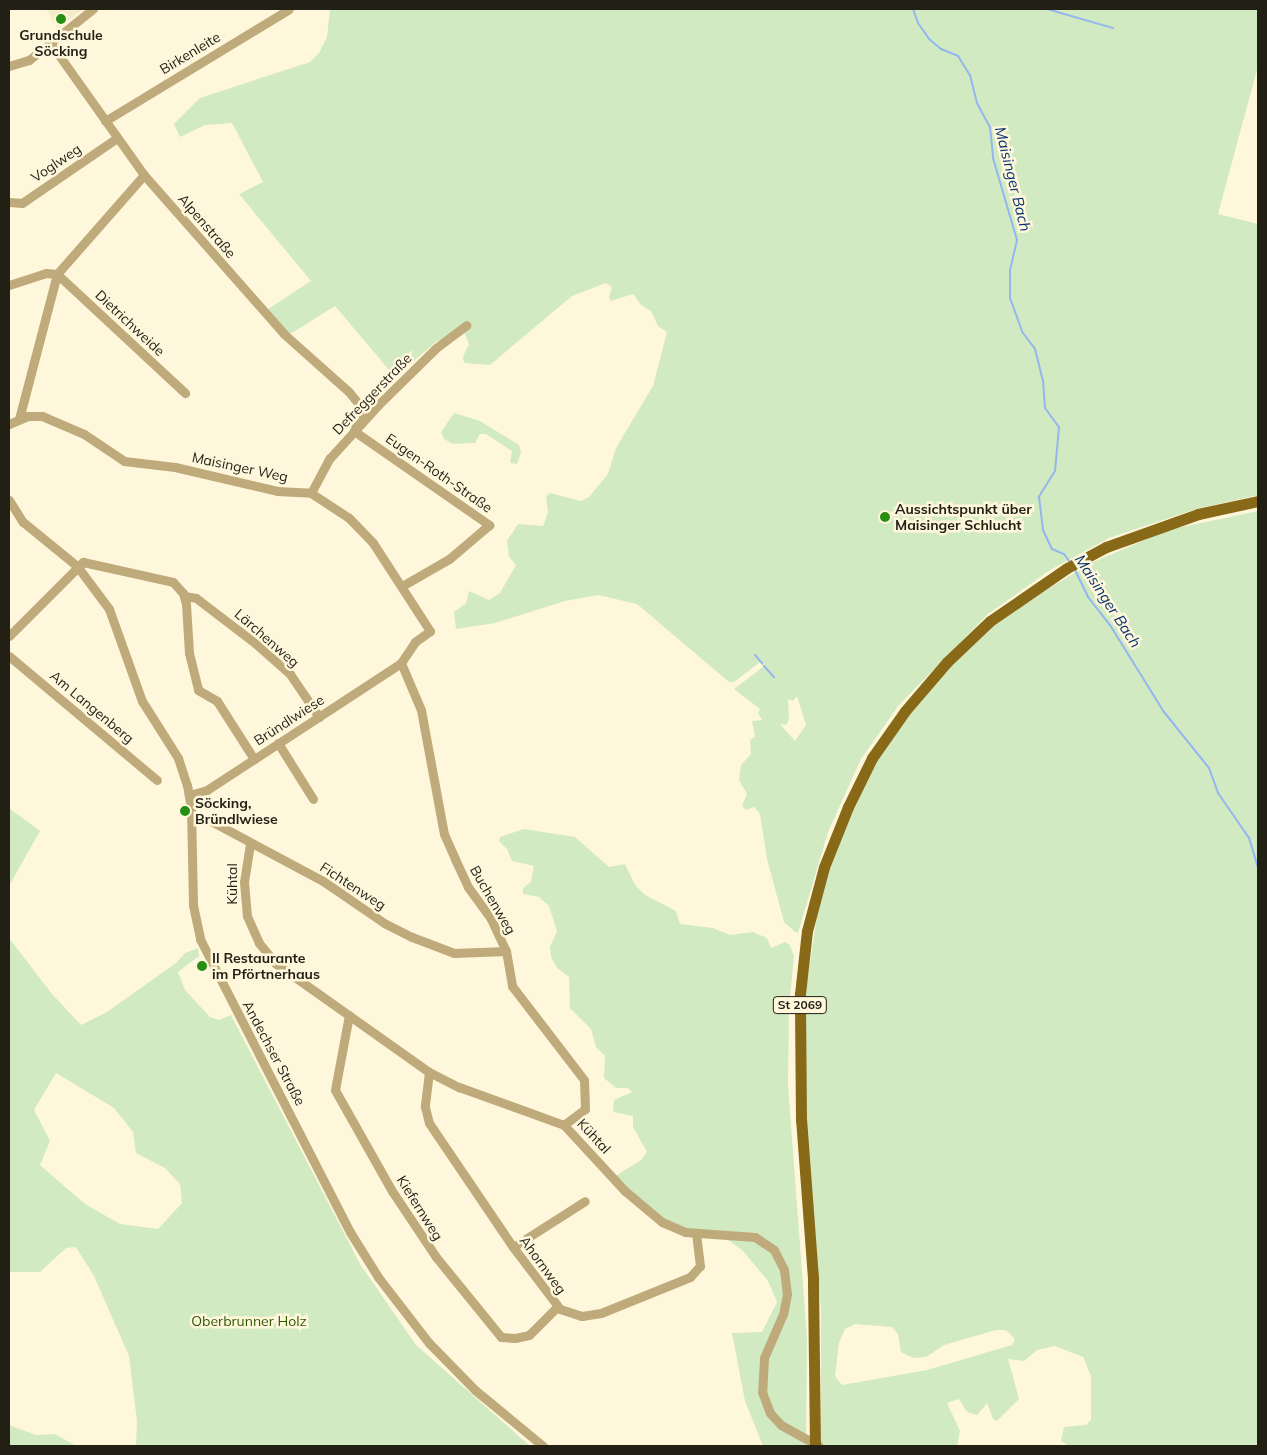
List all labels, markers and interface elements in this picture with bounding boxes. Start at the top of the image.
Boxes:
marker: Grundschule Söcking [55,13,67,25]
place label: Grundschule Söcking [19,27,103,59]
street label: Birkenleite [157,28,223,78]
water label: Maisinger Bach [991,125,1035,233]
street label: Voglweg [28,140,84,186]
street label: Alpenstraße [175,190,239,262]
street label: Dietrichweide [92,287,168,359]
street label: Defreggerstraße [329,350,415,438]
street label: Eugen-Roth-Straße [382,430,496,516]
street label: Maisinger Weg [190,449,290,485]
place label: Aussichtspunkt über Maisinger Schlucht [895,501,1032,534]
marker: Aussichtspunkt über Maisinger Schlucht [879,511,891,523]
water label: Maisinger Bach [1071,551,1145,651]
street label: Lärchenweg [231,605,303,671]
street label: Am Langenberg [47,667,137,747]
street label: Bründlwiese [251,691,327,749]
place label: Söcking, Bründlwiese [195,795,278,828]
marker: Söcking, Bründlwiese [179,805,191,817]
street label: Fichtenweg [317,859,389,913]
street label: Kühtal [224,863,240,905]
street label: Buchenweg [467,863,519,937]
place label: Il Restaurante im Pförtnerhaus [212,950,320,982]
marker: Il Restaurante im Pförtnerhaus [196,960,208,972]
road number: St 2069 [772,996,828,1014]
street label: Andechser Straße [239,998,309,1108]
street label: Kühtal [574,1115,614,1157]
street label: Kiefernweg [393,1172,447,1244]
street label: Ahornweg [516,1233,570,1297]
park label: Oberbrunner Holz [191,1313,307,1329]

